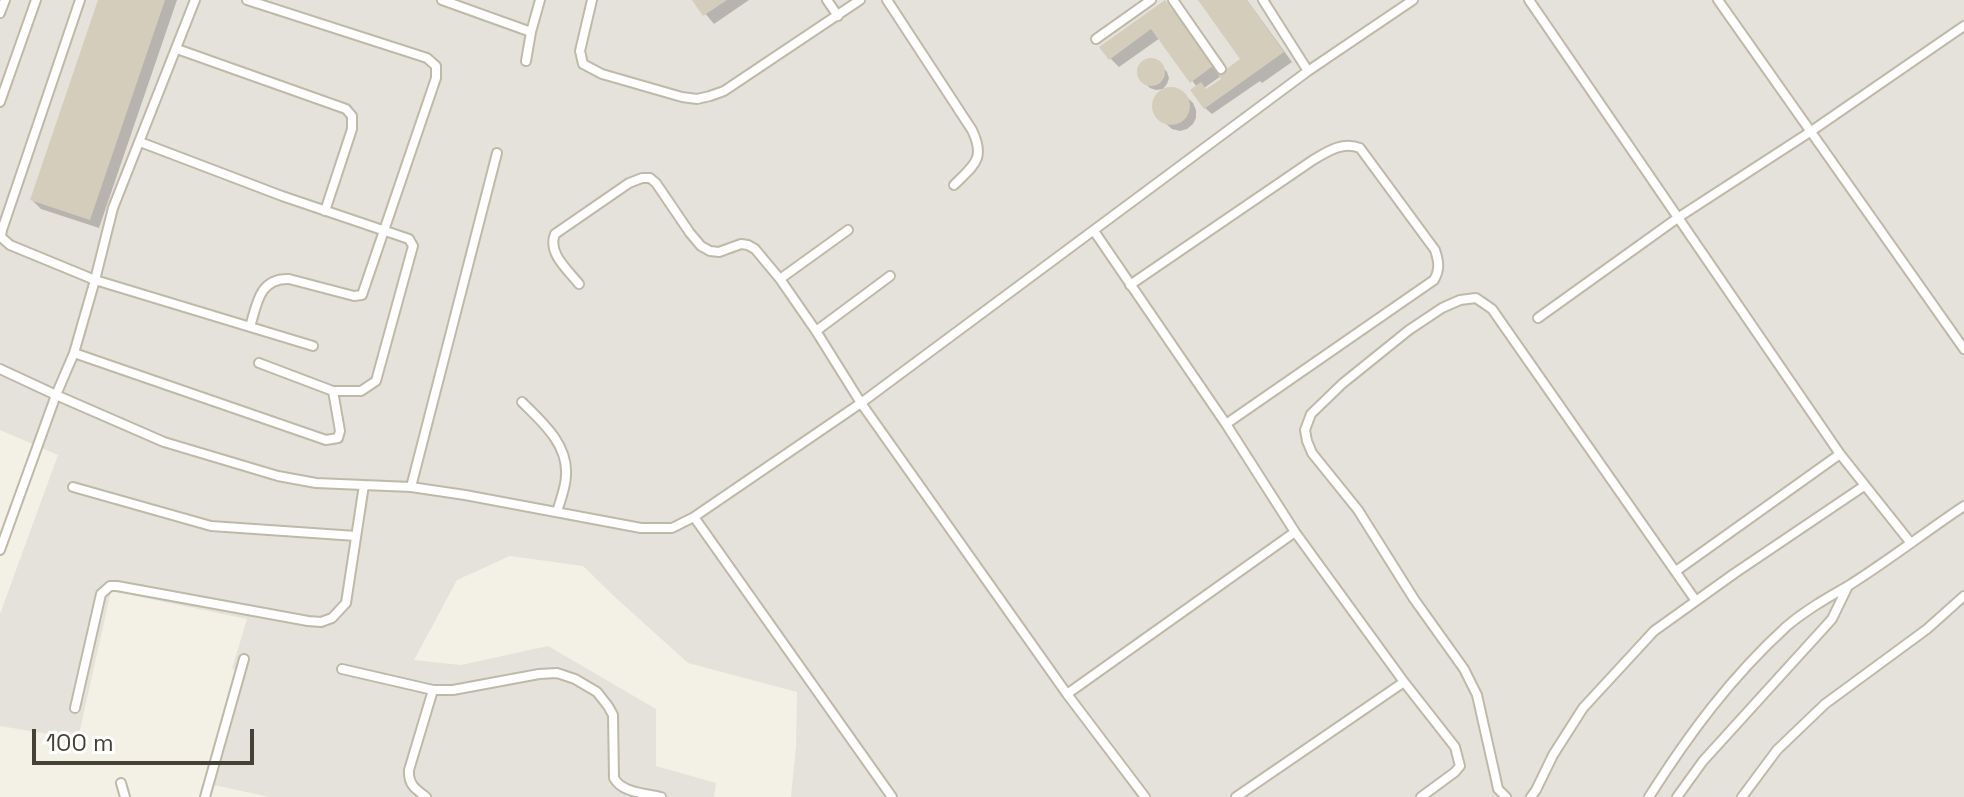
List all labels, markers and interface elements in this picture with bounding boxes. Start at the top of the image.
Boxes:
scale bar [36,713,258,763]
text: 100 m [46,727,114,758]

